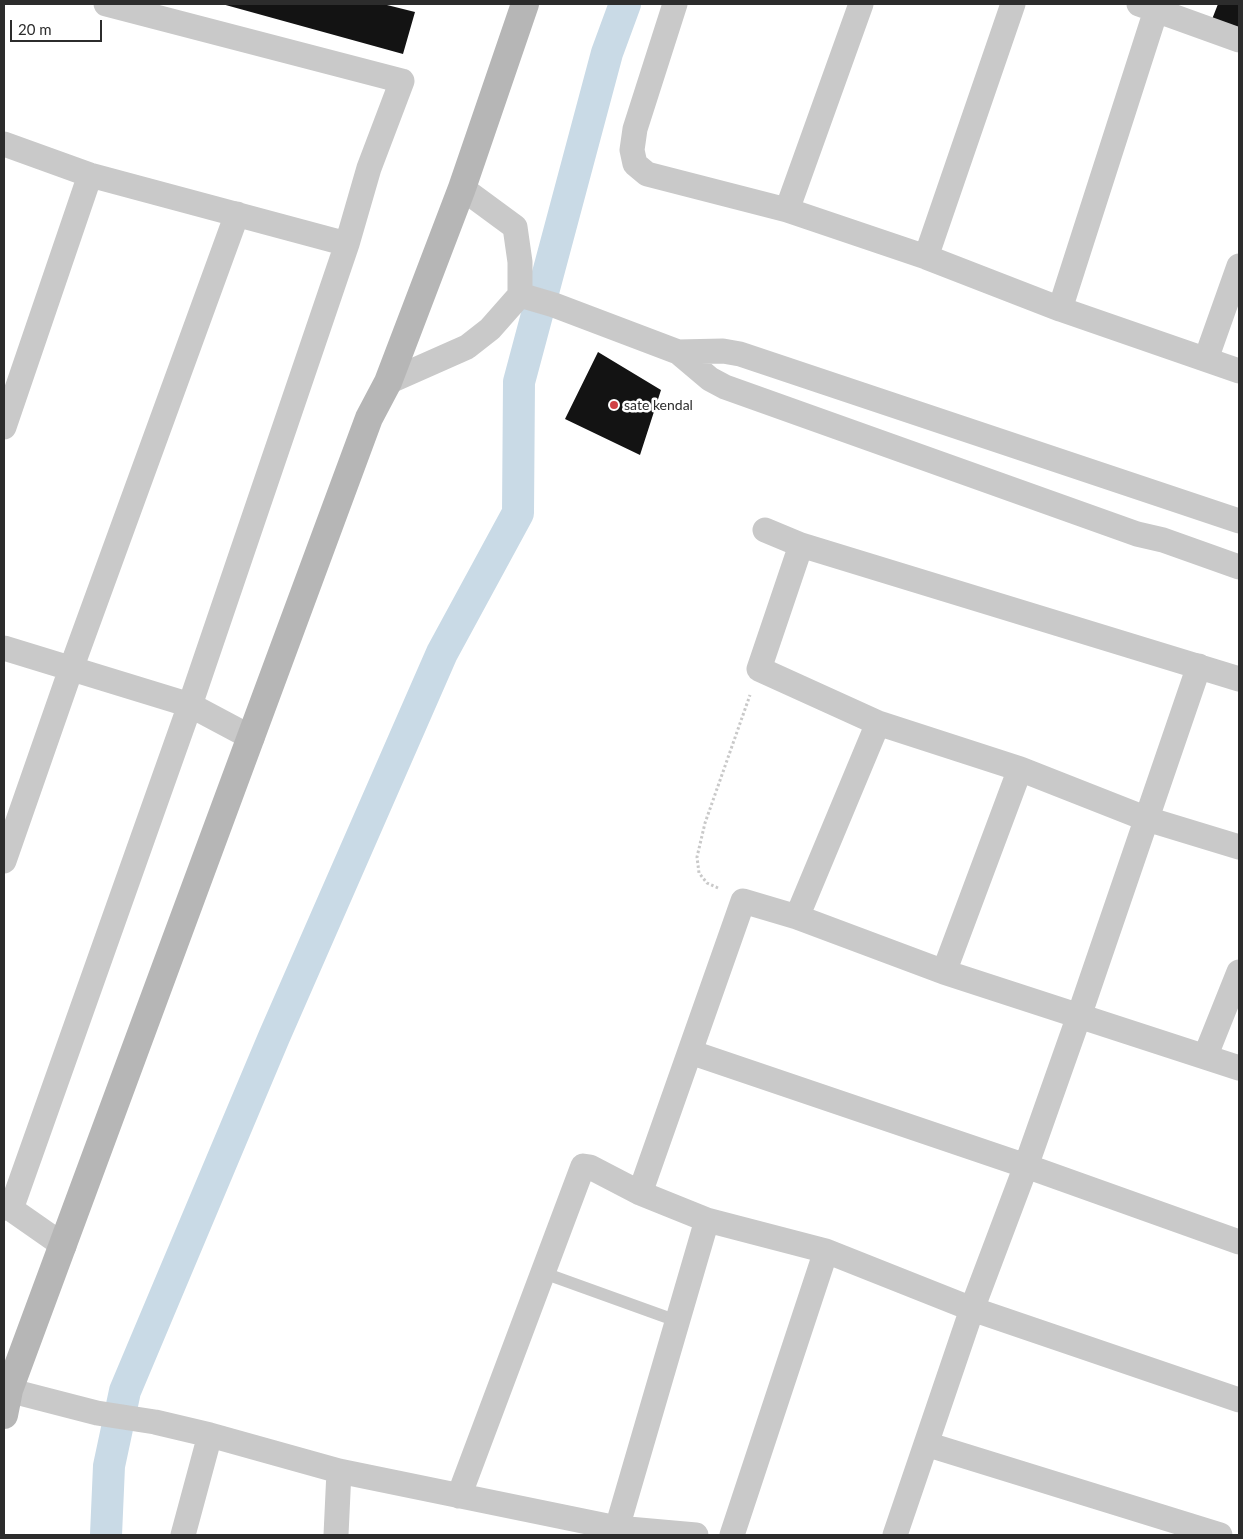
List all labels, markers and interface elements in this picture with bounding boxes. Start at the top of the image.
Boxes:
scale bar [12,10,105,42]
text: 20 m [18,20,52,38]
place label: sate kendal [624,397,693,413]
marker: sate kendal [608,399,620,411]

